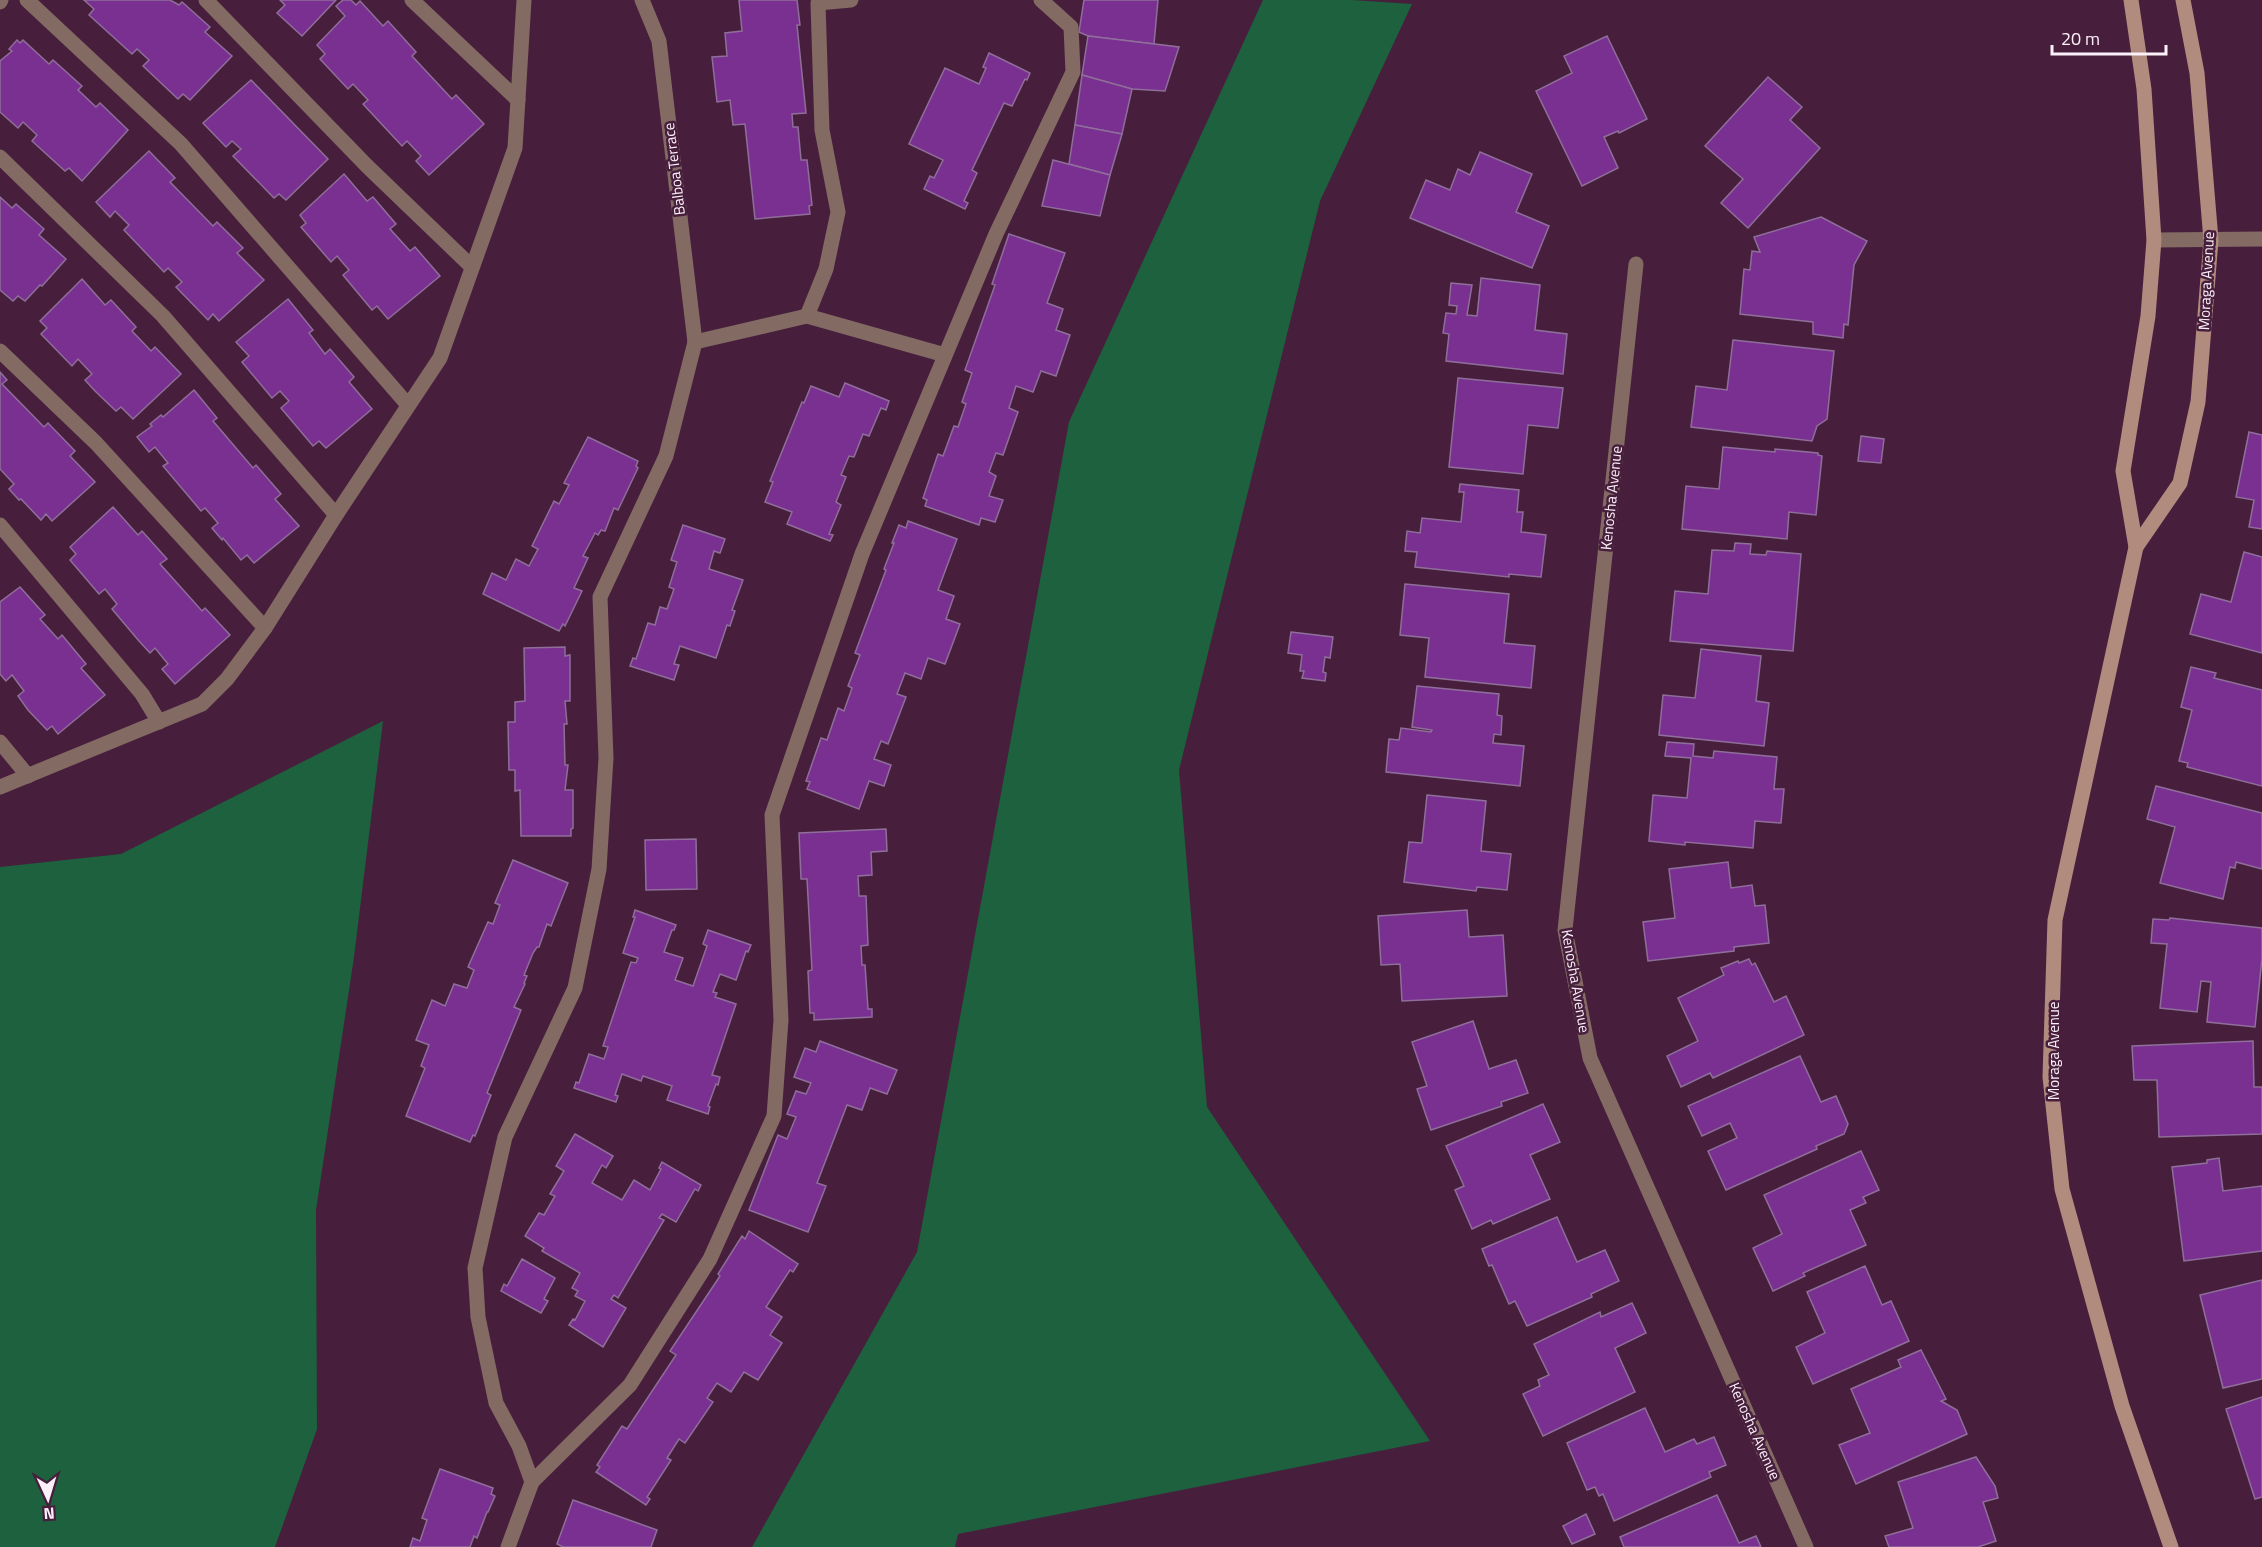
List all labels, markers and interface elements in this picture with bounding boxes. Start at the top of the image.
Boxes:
scale bar [2052,18,2166,56]
text: 20 m [2061,25,2100,52]
street label: Balboa Terrace [657,122,691,216]
street label: Moraga Avenue [2192,231,2220,331]
street label: Kenosha Avenue [1594,445,1628,551]
street label: Kenosha Avenue [1556,927,1596,1035]
street label: Moraga Avenue [2042,1002,2065,1100]
street label: Kenosha Avenue [1723,1379,1787,1483]
north arrow [18,1469,78,1529]
text: N [43,1502,55,1526]

